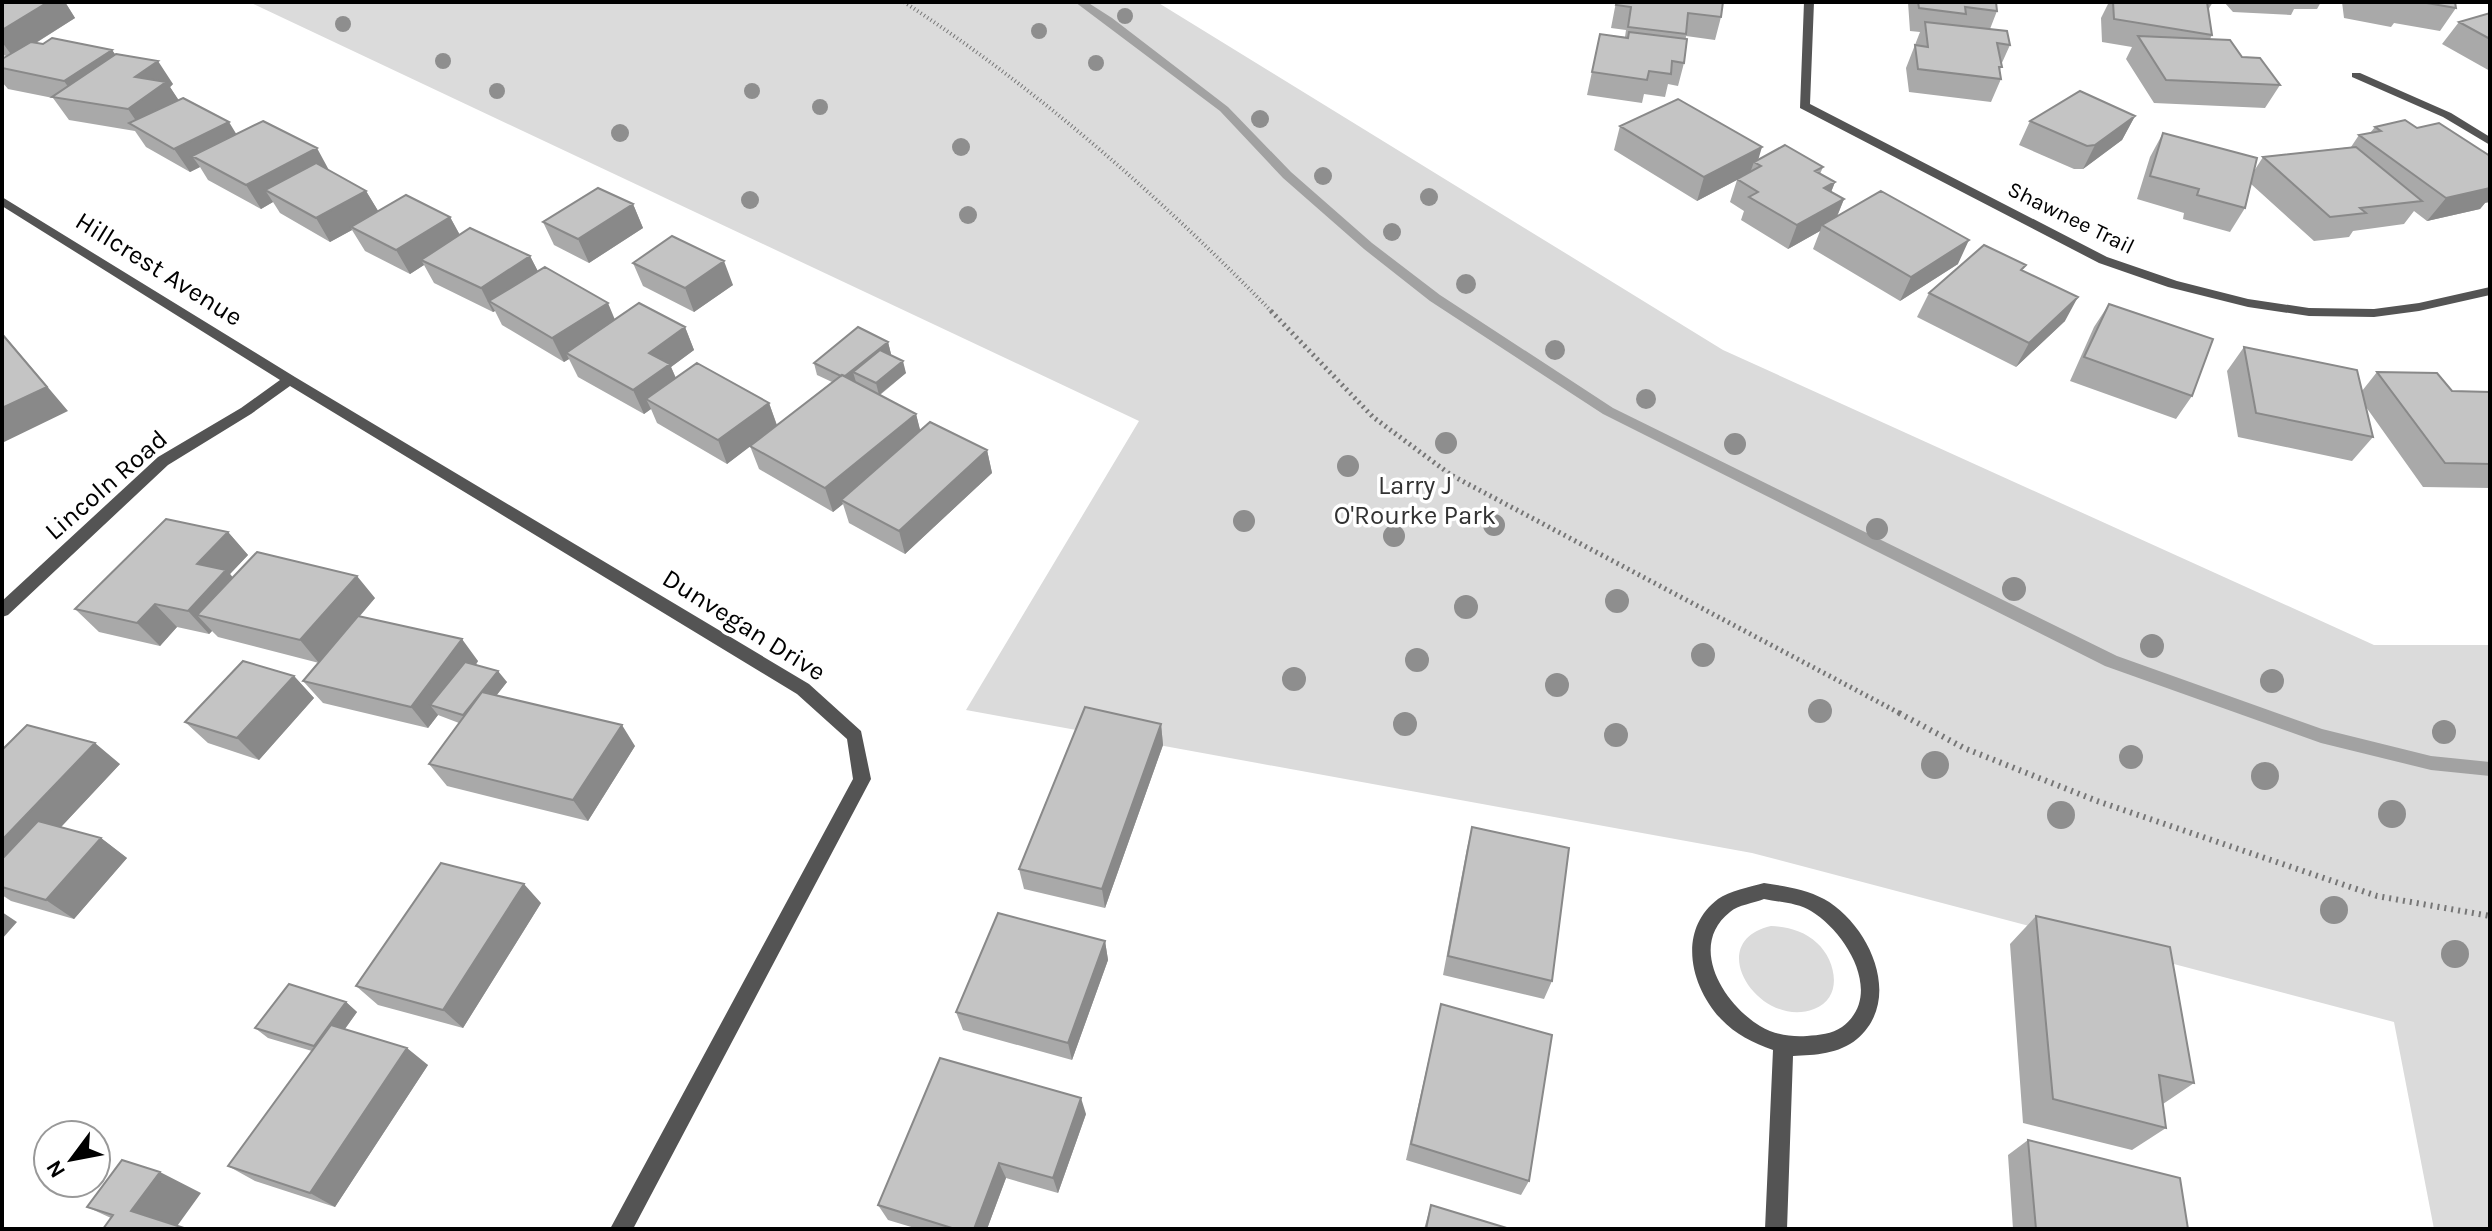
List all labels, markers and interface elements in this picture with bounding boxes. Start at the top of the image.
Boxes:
street label: Shawnee Trail [2003,176,2139,260]
street label: Hillcrest Avenue [70,205,248,333]
street label: Lincoln Road [38,423,174,547]
park label: Larry J O'Rourke Park [1334,470,1496,531]
street label: Dunvegan Drive [657,562,831,688]
north arrow [32,1119,112,1199]
text: N [41,1155,71,1183]

